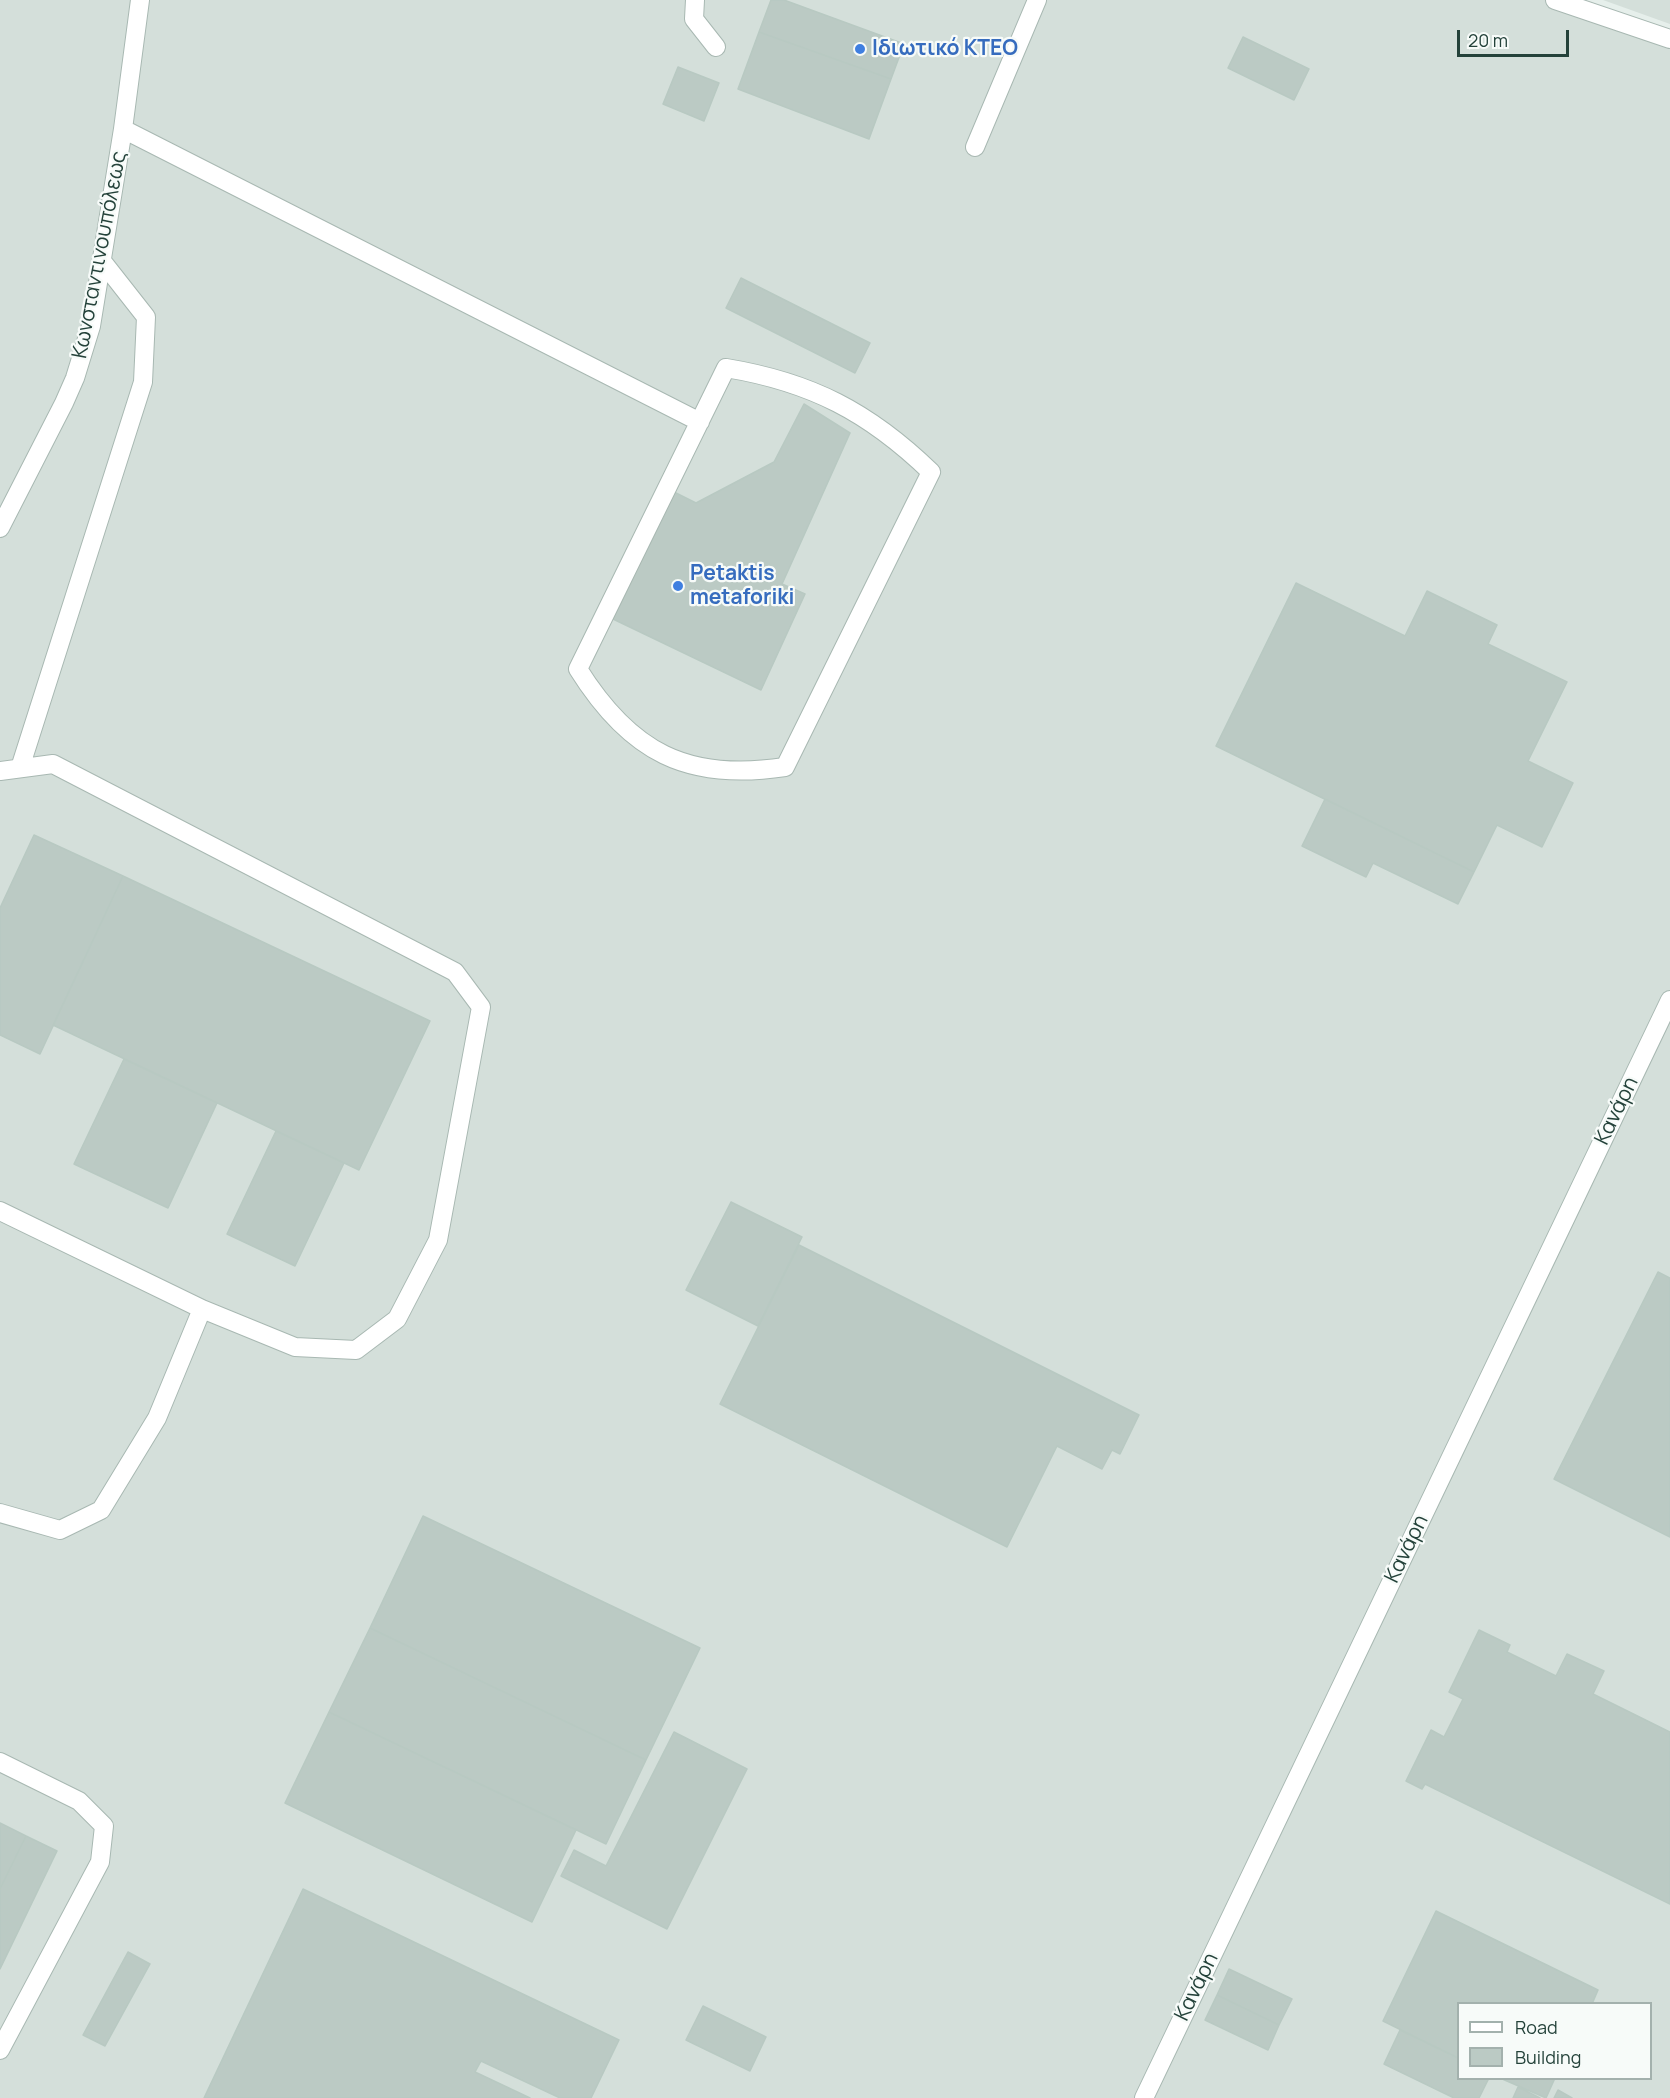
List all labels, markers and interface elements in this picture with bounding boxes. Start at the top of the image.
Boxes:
scale bar [1460,18,1572,56]
text: 20 m [1468,28,1508,52]
place label: Ιδιωτικό ΚΤΕΟ [872,36,1018,62]
marker: Ιδιωτικό ΚΤΕΟ [853,42,867,56]
street label: Κωνσταντινουπόλεως [68,149,132,361]
place label: Petaktis metaforiki [690,561,794,611]
marker: Petaktis metaforiki [671,579,685,593]
street label: Κανάρη [1590,1073,1644,1149]
street label: Κανάρη [1380,1511,1434,1587]
street label: Κανάρη [1170,1949,1224,2025]
legend [1457,2002,1652,2080]
text: Road [1515,2015,1558,2039]
text: Building [1515,2045,1581,2069]

